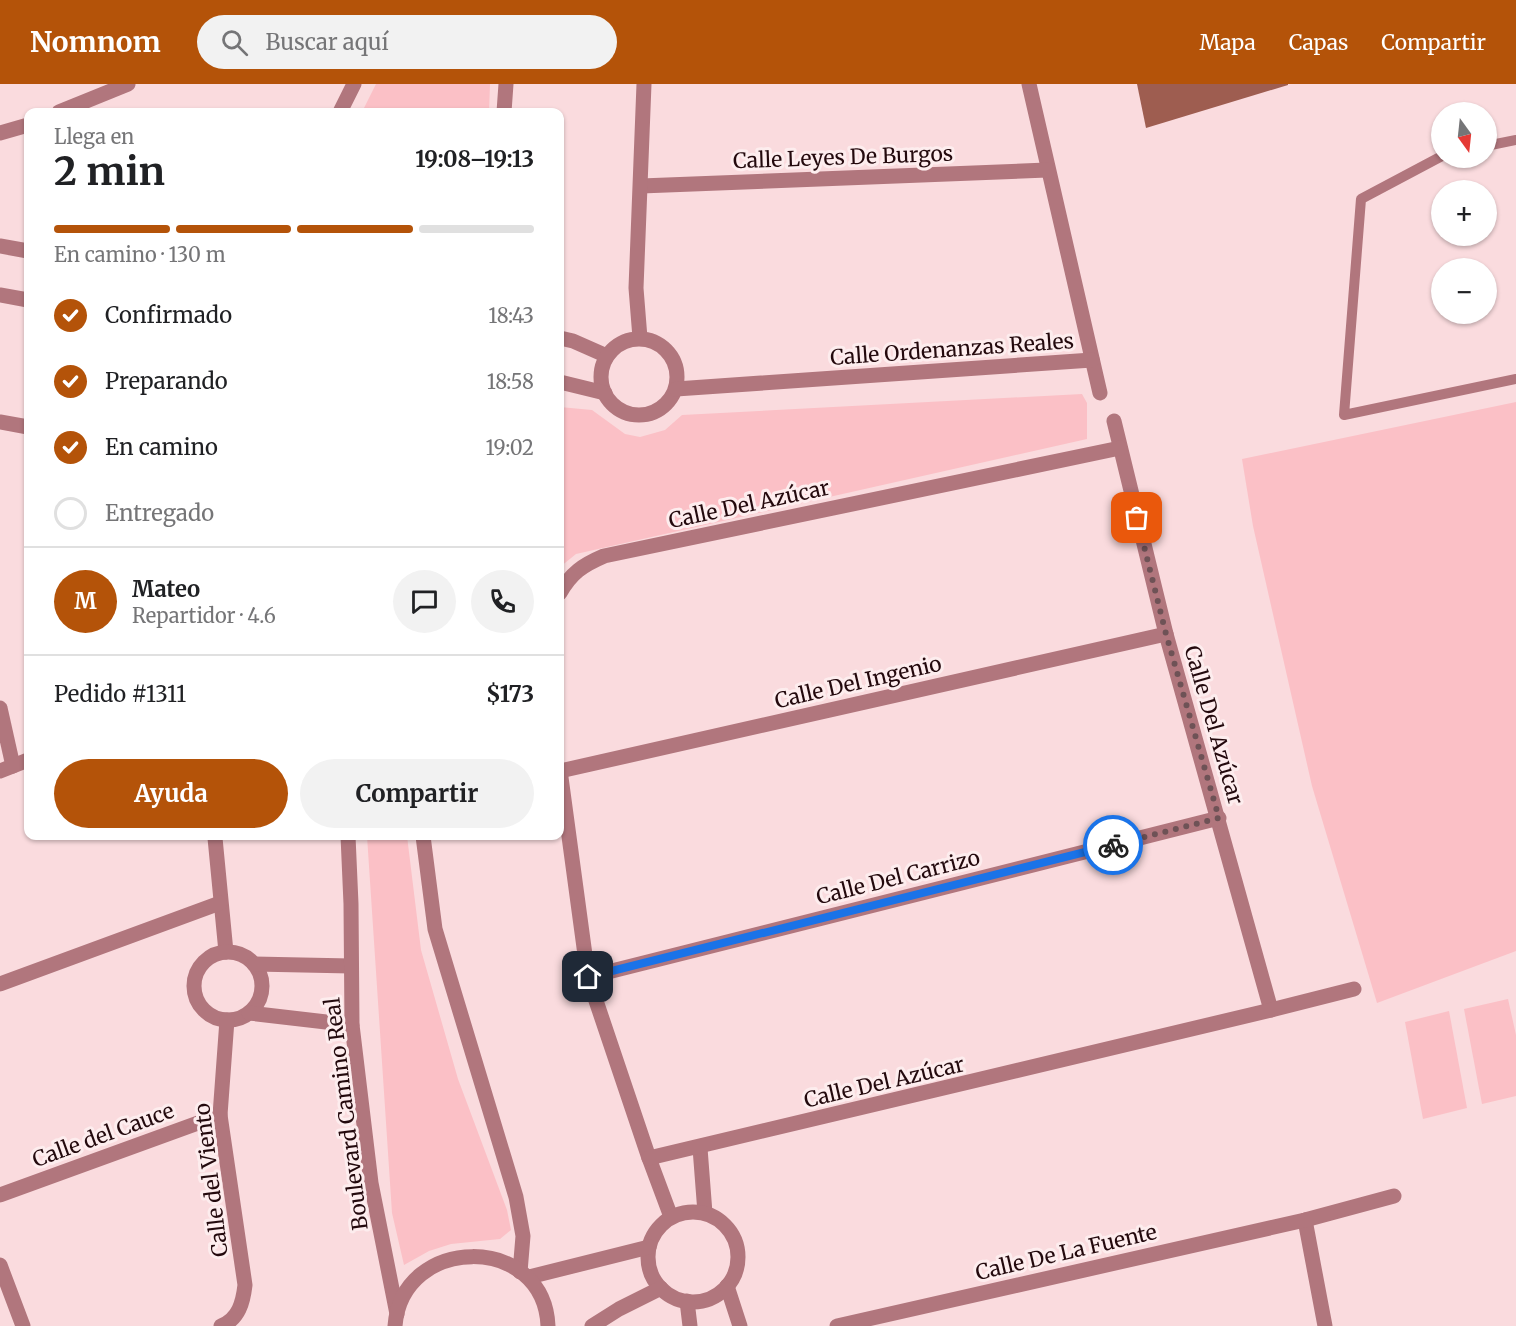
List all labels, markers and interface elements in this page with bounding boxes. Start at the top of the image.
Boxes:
search box [197,15,617,69]
text: Nomnom [30,24,161,60]
icon: search [218,26,251,59]
text: Buscar aquí [266,28,389,56]
text: Mapa [1199,29,1256,56]
text: Capas [1289,29,1348,56]
text: Compartir [1381,29,1486,56]
north arrow [1431,102,1497,168]
map controls [1431,102,1497,324]
text: Llega en [54,124,134,149]
street label: Calle Leyes De Burgos [732,140,954,174]
text: 19:08–19:13 [415,145,534,173]
text: 2 min [54,147,165,196]
button: + [1431,180,1497,246]
text: En camino · 130 m [54,242,226,267]
button: − [1431,258,1497,324]
icon: check [54,299,87,332]
text: Confirmado [105,301,232,329]
text: 18:43 [488,303,534,328]
street label: Calle Ordenanzas Reales [829,327,1075,371]
icon: check [54,365,87,398]
text: Preparando [105,367,228,395]
text: 18:58 [487,369,534,394]
icon: check [54,431,87,464]
text: En camino [105,433,218,461]
text: 19:02 [485,435,534,460]
street label: Calle Del Azúcar [666,474,832,534]
pin [1111,492,1162,543]
text: Entregado [105,499,214,527]
icon: bag [1120,501,1153,534]
button: chat [393,570,456,633]
button: phone [471,570,534,633]
text: Mateo [132,575,200,603]
text: M [74,587,97,615]
text: Repartidor · 4.6 [132,603,276,628]
street label: Calle Del Azúcar [1178,643,1250,807]
street label: Calle Del Ingenio [772,650,944,714]
text: Pedido #1311 [54,680,186,708]
text: $173 [486,680,534,708]
button: Ayuda [54,759,288,828]
button: Compartir [300,759,534,828]
courier [1083,815,1143,875]
icon: bike [1097,829,1130,862]
street label: Calle Del Carrizo [814,844,982,910]
pin [562,951,613,1002]
icon: home [571,960,604,993]
street label: Boulevard Camino Real [318,996,374,1232]
street label: Calle Del Azúcar [801,1050,967,1114]
street label: Calle del Cauce [28,1097,178,1173]
street label: Calle del Viento [188,1102,234,1258]
street label: Calle De La Fuente [973,1218,1159,1286]

